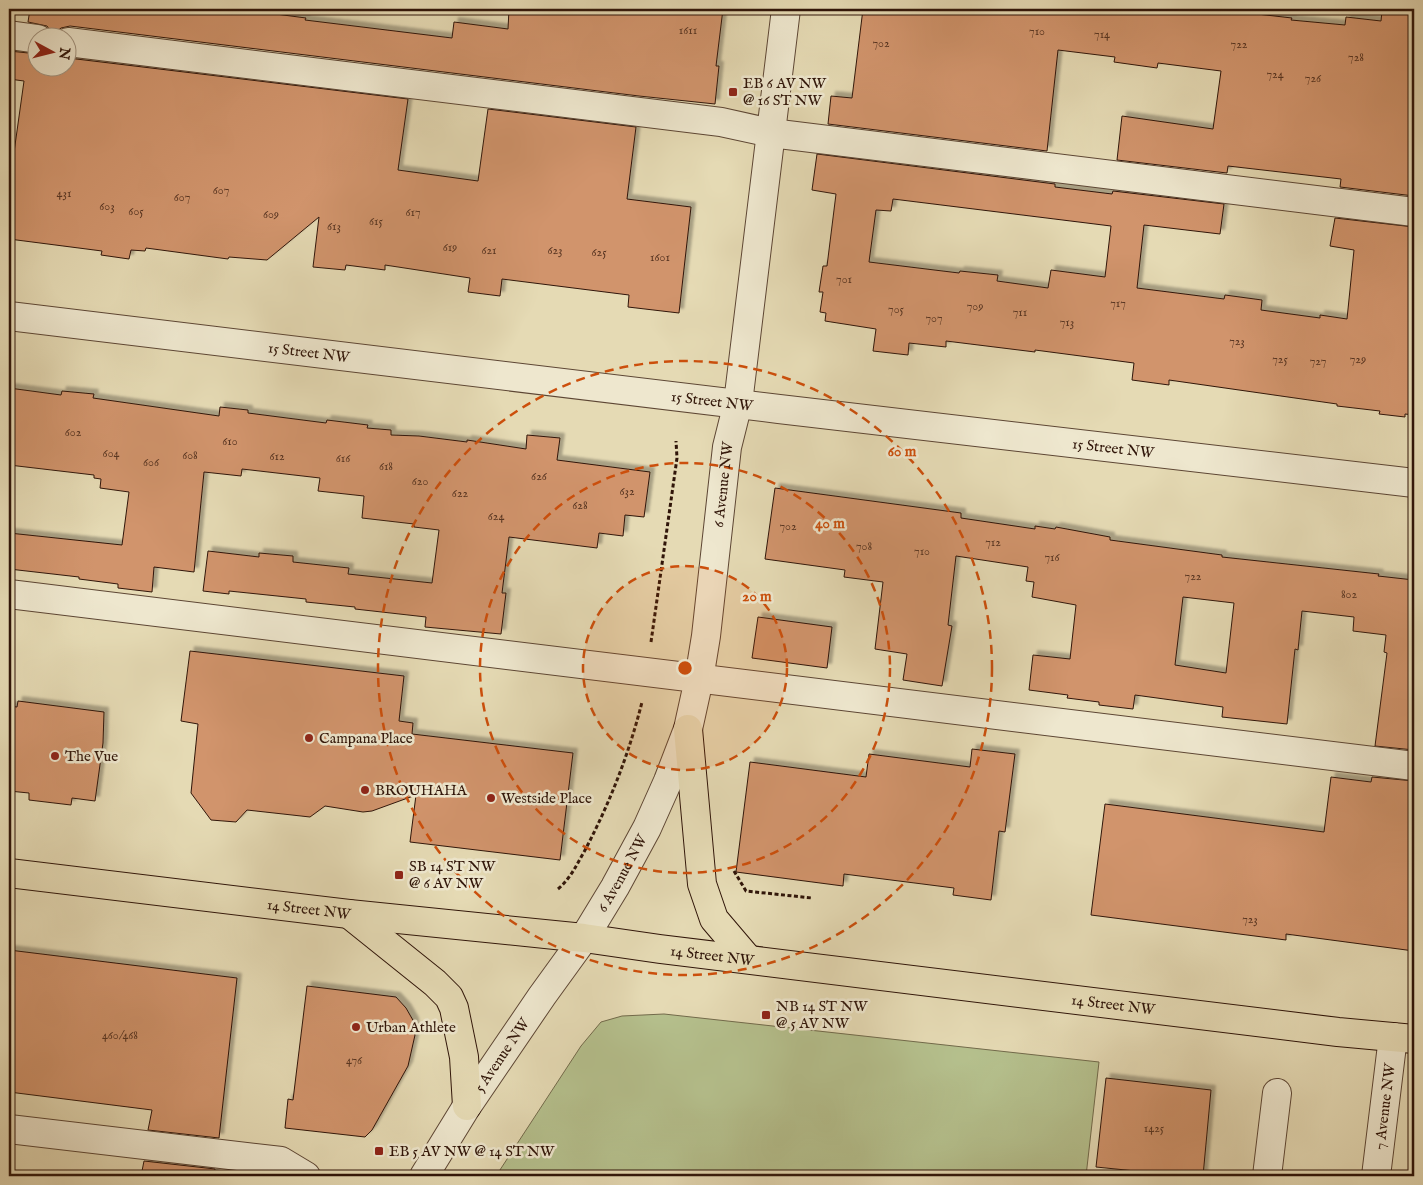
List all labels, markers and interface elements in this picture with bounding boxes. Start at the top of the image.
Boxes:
house number: 1611 [679,23,697,38]
house number: 710 [1029,24,1045,39]
house number: 714 [1094,27,1110,42]
north arrow [28,28,78,78]
house number: 702 [872,36,890,51]
house number: 722 [1231,37,1248,52]
text: N [54,45,74,61]
house number: 728 [1348,50,1364,65]
house number: 724 [1266,67,1284,82]
house number: 726 [1305,71,1322,86]
place label: EB 6 AV NW @ 16 ST NW [743,74,827,110]
marker: EB 6 AV NW @ 16 ST NW [727,86,739,98]
house number: 607 [213,183,229,198]
house number: 431 [57,186,71,201]
house number: 607 [174,190,190,205]
house number: 603 [99,199,115,214]
house number: 605 [128,204,144,219]
house number: 617 [405,205,421,220]
house number: 609 [263,207,279,222]
house number: 615 [369,214,384,229]
house number: 613 [327,219,341,234]
house number: 619 [443,240,457,255]
house number: 621 [481,243,497,258]
house number: 623 [547,243,563,258]
house number: 625 [591,245,607,260]
house number: 1601 [650,250,670,265]
house number: 701 [836,272,852,287]
house number: 717 [1110,296,1126,311]
house number: 709 [967,299,983,314]
house number: 705 [888,302,905,317]
house number: 711 [1013,305,1027,320]
house number: 707 [925,311,943,326]
house number: 713 [1060,315,1074,330]
house number: 723 [1229,334,1245,349]
street label: 15 Street NW [267,338,351,367]
house number: 725 [1272,352,1288,367]
house number: 729 [1350,352,1366,367]
house number: 727 [1310,354,1326,369]
street label: 15 Street NW [670,387,754,416]
house number: 602 [65,425,82,440]
house number: 610 [222,434,238,449]
street label: 15 Street NW [1071,434,1156,463]
street label: 6 Avenue NW [709,440,738,528]
text: 60 m [888,442,917,461]
house number: 604 [103,446,120,461]
house number: 608 [182,448,198,463]
house number: 612 [269,449,285,464]
house number: 616 [336,451,351,466]
house number: 606 [143,455,160,470]
house number: 618 [379,459,393,474]
house number: 626 [531,469,548,484]
house number: 620 [412,474,428,489]
house number: 632 [619,484,635,499]
house number: 622 [452,486,469,501]
house number: 628 [572,498,588,513]
house number: 624 [488,509,504,524]
text: 40 m [815,514,845,533]
house number: 702 [779,519,797,534]
house number: 712 [985,535,1001,550]
house number: 708 [856,539,872,554]
house number: 710 [914,544,930,559]
house number: 716 [1044,550,1061,565]
house number: 722 [1185,569,1202,584]
text: 20 m [742,587,772,606]
house number: 802 [1341,587,1357,602]
centre of rings [676,659,694,677]
place label: Campana Place [319,729,413,748]
marker: Campana Place [303,732,315,744]
place label: The Vue [65,747,118,766]
marker: The Vue [49,750,61,762]
place label: BROUHAHA [375,781,468,800]
marker: BROUHAHA [359,784,371,796]
place label: Westside Place [501,789,592,808]
marker: Westside Place [485,792,497,804]
street label: 6 Avenue NW [593,831,652,916]
place label: SB 14 ST NW @ 6 AV NW [409,857,496,893]
marker: SB 14 ST NW @ 6 AV NW [393,869,405,881]
street label: 14 Street NW [266,895,352,924]
house number: 723 [1242,912,1258,927]
street label: 14 Street NW [669,941,756,971]
street label: 14 Street NW [1070,990,1157,1020]
place label: NB 14 ST NW @ 5 AV NW [776,997,868,1033]
marker: NB 14 ST NW @ 5 AV NW [760,1009,772,1021]
street label: 5 Avenue NW [470,1014,534,1096]
place label: Urban Athlete [366,1018,456,1037]
marker: Urban Athlete [350,1021,362,1033]
house number: 460/468 [102,1028,138,1043]
house number: 476 [346,1053,363,1068]
street label: 7 Avenue NW [1370,1062,1400,1151]
house number: 1425 [1144,1121,1165,1136]
place label: EB 5 AV NW @ 14 ST NW [389,1142,555,1161]
marker: EB 5 AV NW @ 14 ST NW [373,1145,385,1157]

